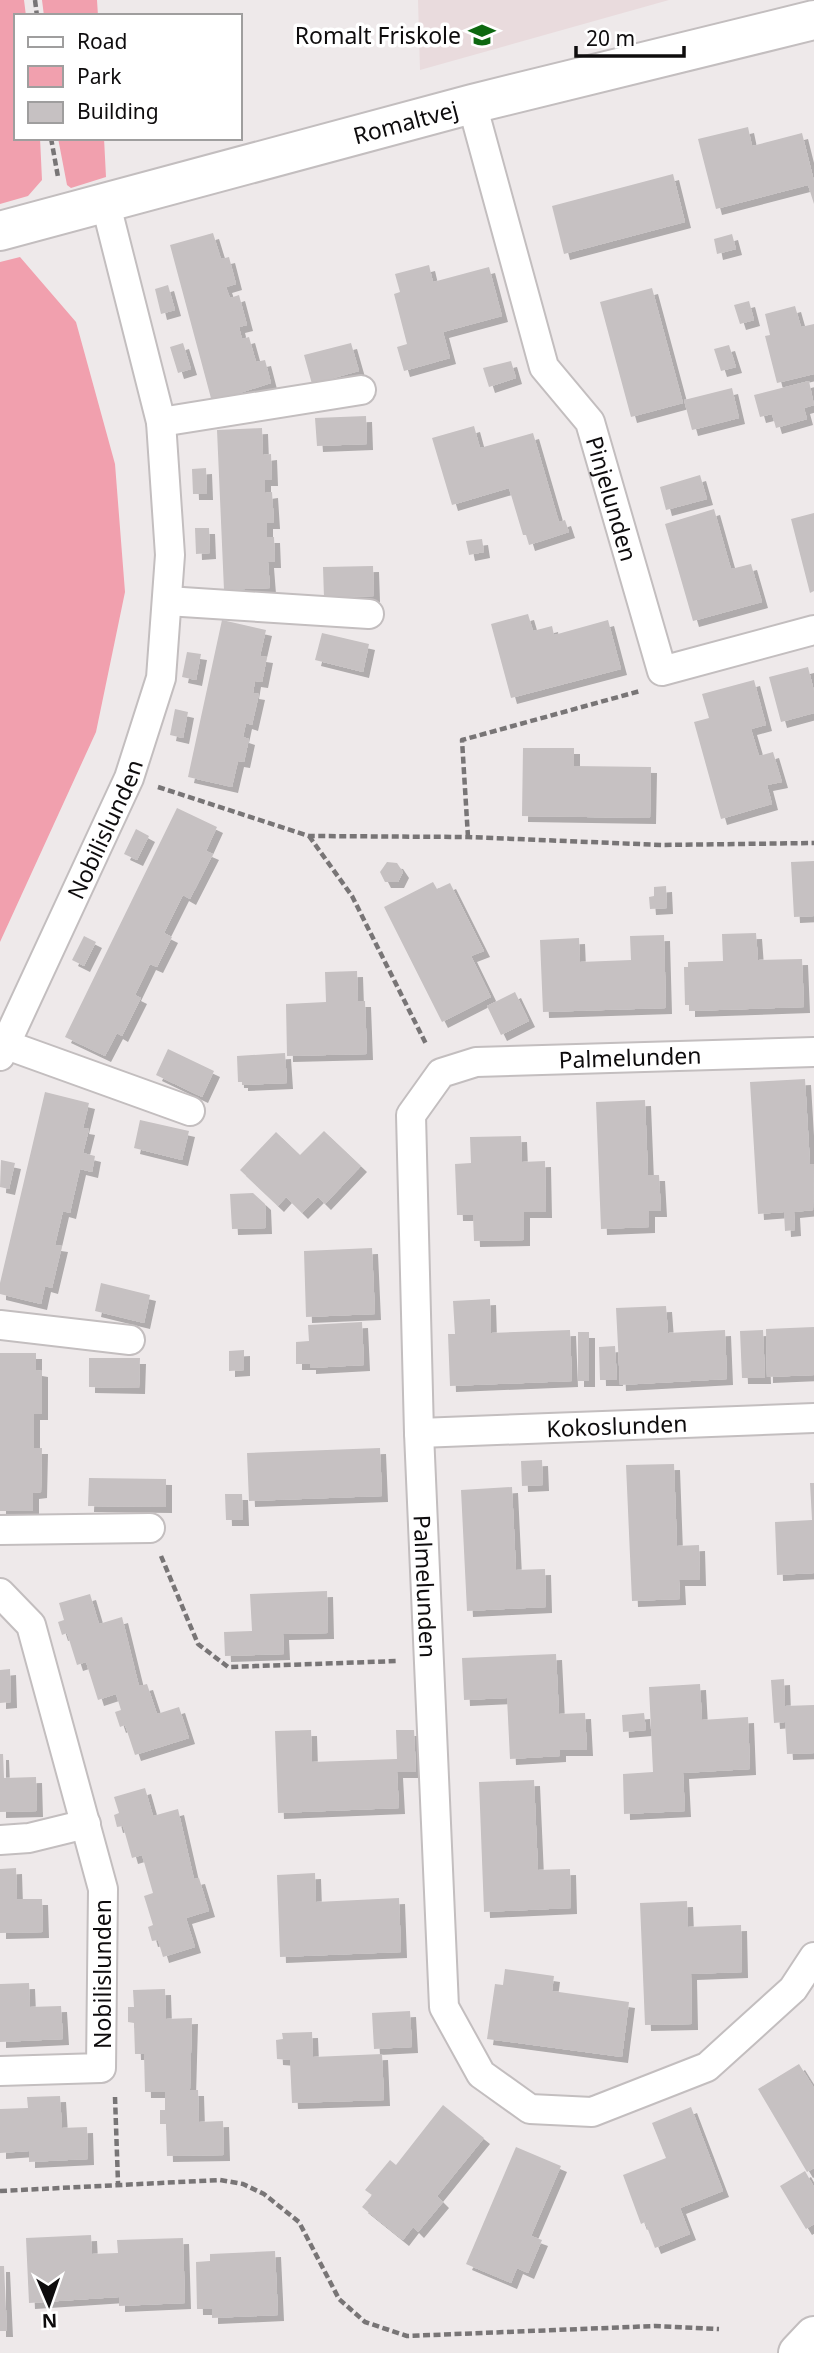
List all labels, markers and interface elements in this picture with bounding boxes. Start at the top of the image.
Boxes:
legend [14,14,242,140]
scale bar [576,14,684,58]
place label: Romalt Friskole [295,19,461,51]
school or university icon: Romalt Friskole [467,20,497,50]
text: 20 m [586,24,635,52]
text: Road [77,27,127,55]
text: Park [77,62,122,90]
street label: Romaltvej [350,92,462,151]
text: Building [77,97,159,125]
street label: Pinjelunden [579,432,645,565]
street label: Nobilislunden [59,755,150,904]
street label: Palmelunden [558,1039,702,1075]
street label: Kokoslunden [546,1407,688,1444]
street label: Palmelunden [407,1514,445,1658]
street label: Nobilislunden [86,1899,118,2049]
north arrow [14,2269,84,2339]
text: N [41,2308,58,2334]

